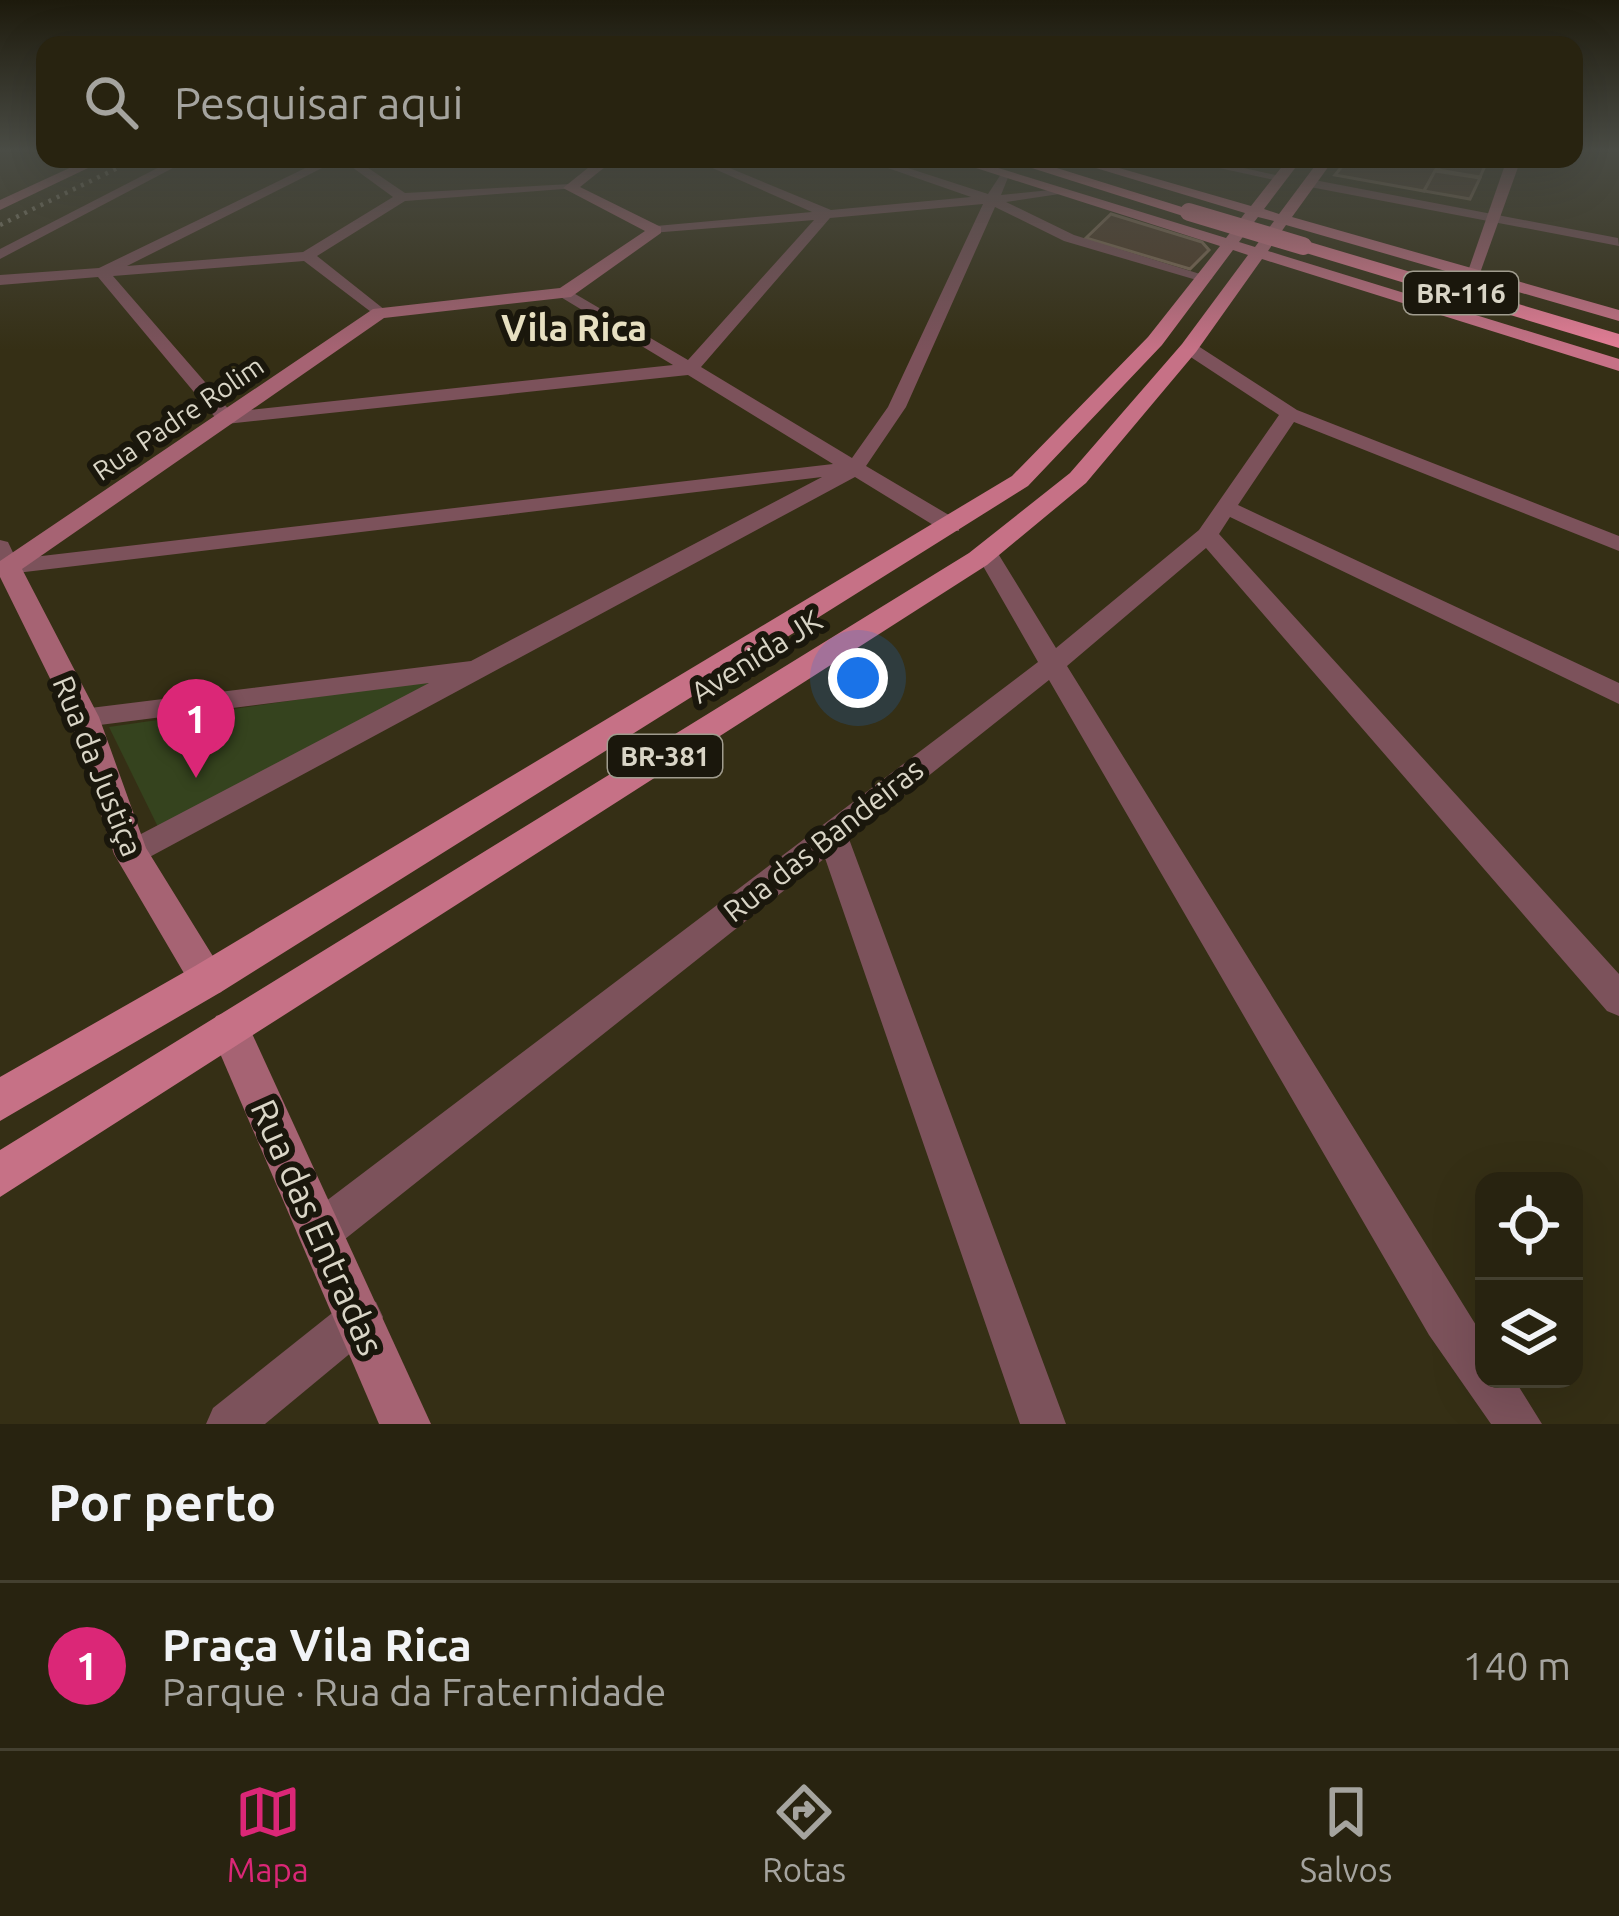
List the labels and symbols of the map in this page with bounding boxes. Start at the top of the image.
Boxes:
road number: BR-116 [1404,272,1518,314]
district label: Vila Rica [501,307,647,348]
street label: Rua Padre Rolim [87,350,269,486]
street label: Avenida JK [684,602,828,710]
your location [828,648,888,708]
street label: Rua da Justiça [46,671,150,861]
pin: 1 [157,679,235,778]
road number: BR-381 [608,735,722,777]
street label: Rua das Bandeiras [716,752,930,928]
street label: Rua das Entradas [243,1093,393,1361]

